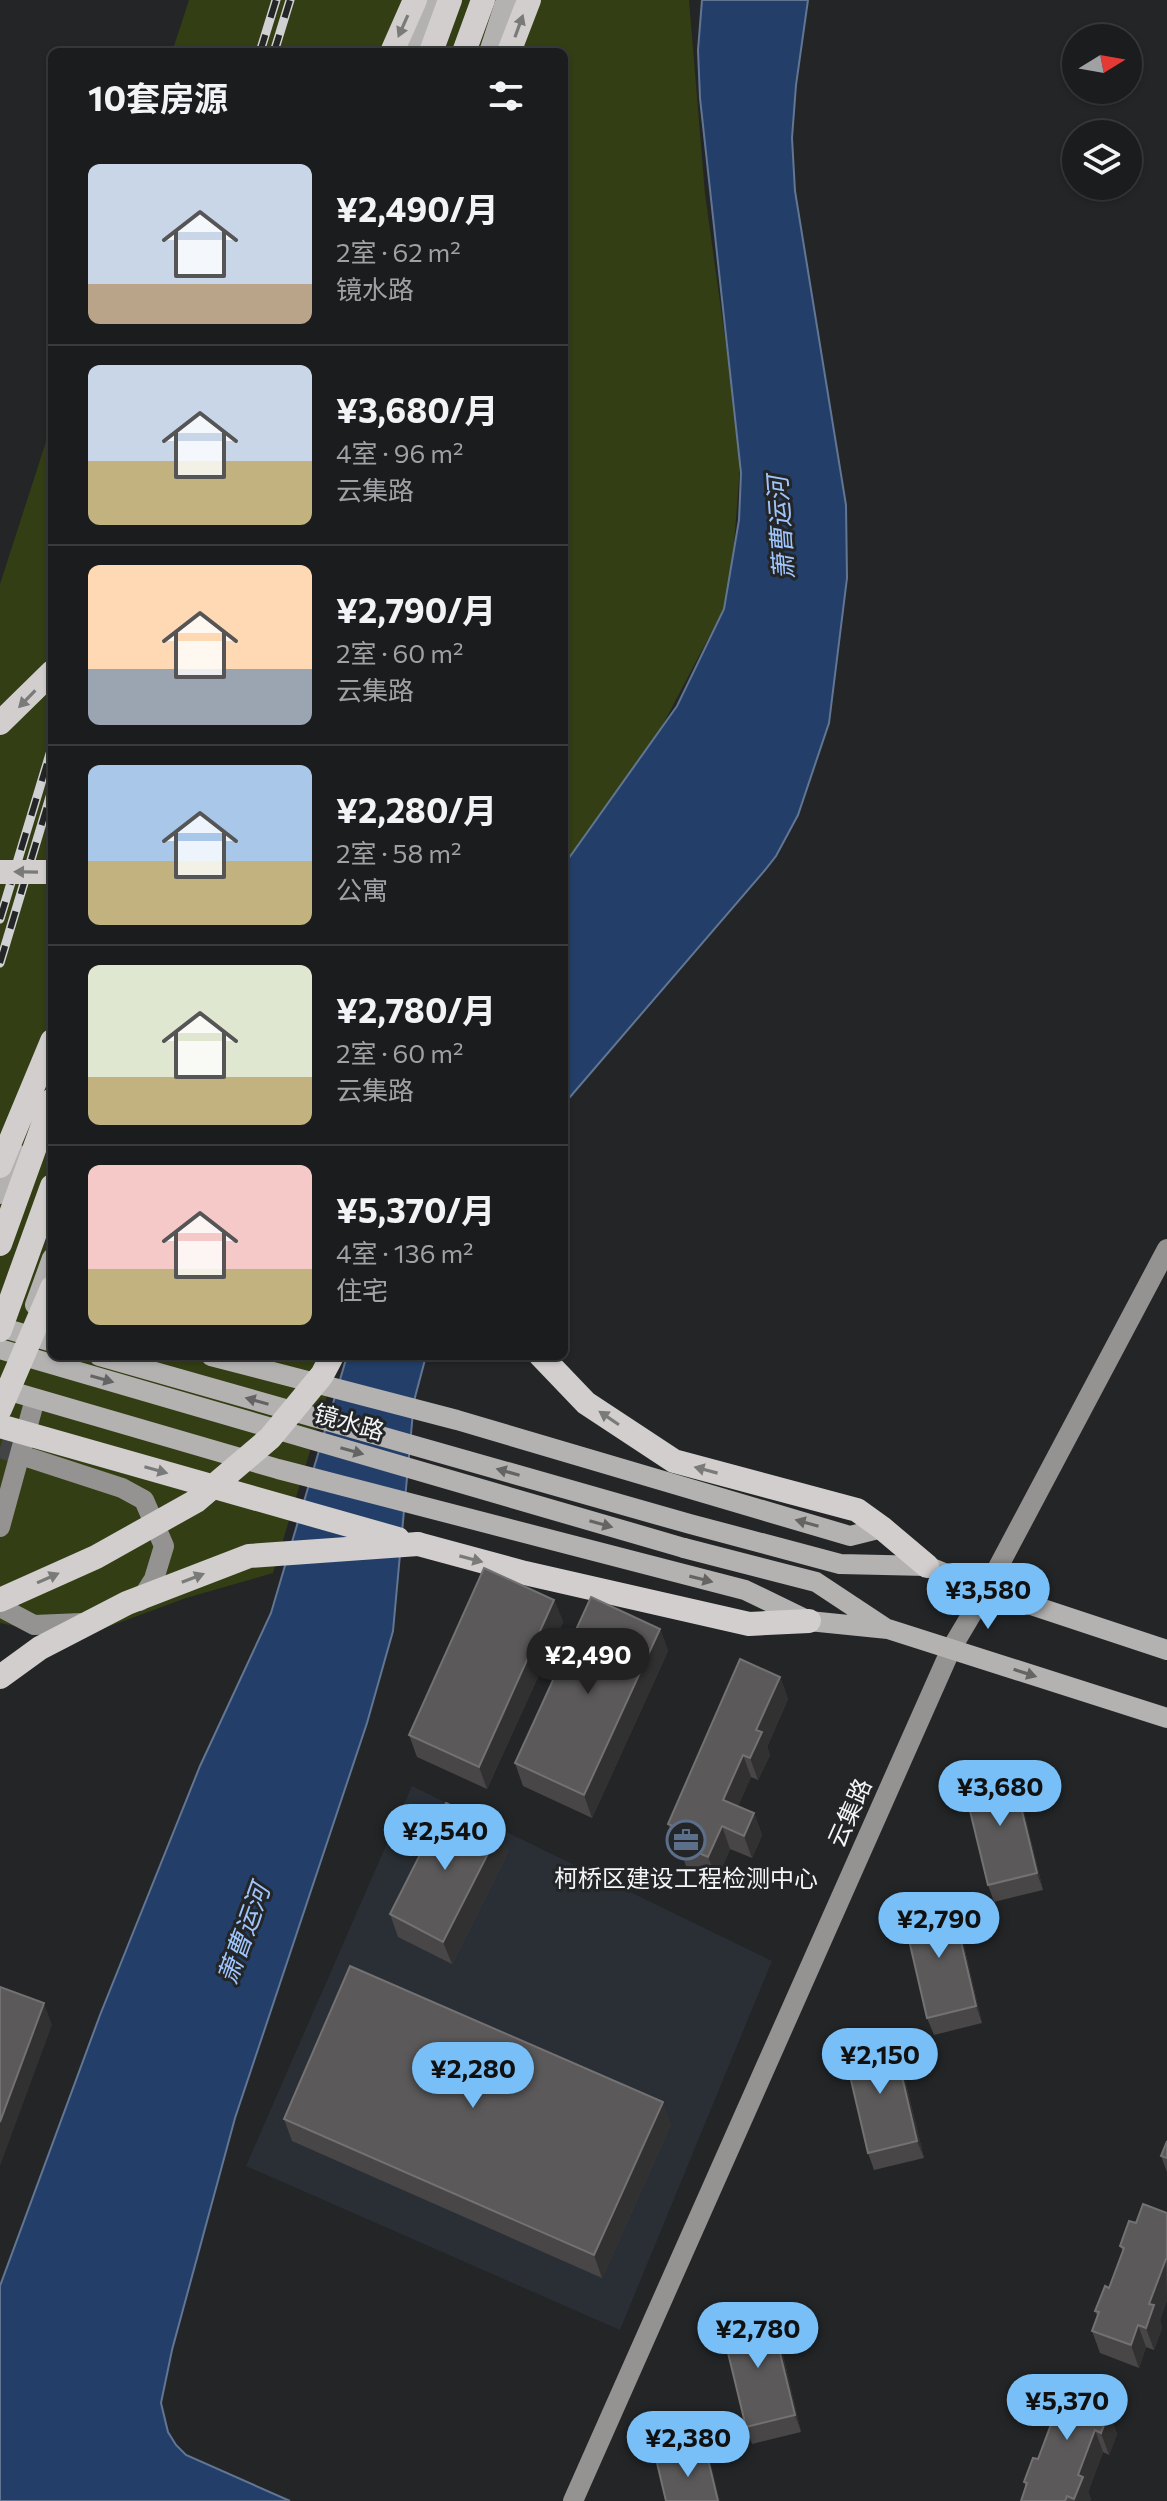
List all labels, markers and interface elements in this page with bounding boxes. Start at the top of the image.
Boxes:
one-way arrow [397,14,410,38]
one-way arrow [513,14,526,38]
north arrow [1062,24,1142,104]
map controls [1062,24,1142,200]
icon: filters [484,74,528,118]
text: 10套房源 [88,76,228,118]
button: layers [1062,120,1142,200]
text: ¥2,490/月 [336,187,499,229]
icon: home [152,196,248,292]
text: 2室 · 62 m² [336,236,461,267]
text: 镜水路 [336,273,414,304]
text: ¥3,680/月 [336,388,499,430]
icon: home [152,397,248,493]
text: 4室 · 96 m² [336,437,463,468]
water label: 萧曹运河 [760,470,799,581]
text: 云集路 [336,474,414,505]
text: ¥2,790/月 [336,588,496,630]
icon: home [152,597,248,693]
text: 2室 · 60 m² [336,637,463,668]
text: 云集路 [336,674,414,705]
one-way arrow [18,689,36,708]
text: ¥2,280/月 [336,788,497,830]
icon: home [152,797,248,893]
text: 2室 · 58 m² [336,837,461,868]
one-way arrow [13,866,38,878]
text: 公寓 [336,874,388,905]
text: ¥2,780/月 [336,988,496,1030]
icon: home [152,997,248,1093]
text: 2室 · 60 m² [336,1037,463,1068]
text: 云集路 [336,1074,414,1105]
text: ¥5,370/月 [336,1188,495,1230]
icon: home [152,1197,248,1293]
text: 4室 · 136 m² [336,1237,474,1268]
text: 住宅 [336,1274,388,1305]
one-way arrow [90,1373,114,1386]
one-way arrow [245,1394,269,1407]
street label: 镜水路 [311,1398,388,1445]
one-way arrow [598,1411,620,1426]
one-way arrow [340,1445,364,1458]
one-way arrow [693,1463,718,1475]
one-way arrow [144,1464,168,1477]
one-way arrow [495,1465,519,1478]
one-way arrow [795,1516,819,1529]
one-way arrow [590,1518,614,1531]
one-way arrow [459,1553,484,1565]
pin: ¥3,580 [923,1563,1053,1631]
one-way arrow [181,1571,205,1584]
one-way arrow [36,1572,60,1585]
one-way arrow [689,1573,714,1585]
text: ¥3,580 [945,1573,1031,1604]
pin: ¥2,490 [523,1628,653,1696]
text: ¥2,490 [544,1638,632,1669]
one-way arrow [1014,1667,1038,1680]
pin: ¥3,680 [935,1760,1065,1828]
text: ¥3,680 [956,1770,1044,1801]
street label: 云集路 [821,1774,877,1851]
pin: ¥2,540 [380,1804,510,1872]
text: ¥2,540 [402,1814,488,1845]
office icon: 柯桥区建设工程检测中心 [665,1819,707,1861]
place label: 柯桥区建设工程检测中心 [554,1863,818,1892]
water label: 萧曹运河 [210,1875,277,1988]
pin: ¥2,790 [874,1892,1004,1960]
text: ¥2,790 [896,1902,982,1933]
pin: ¥2,150 [815,2028,945,2096]
text: ¥2,150 [840,2038,920,2069]
pin: ¥2,280 [408,2042,538,2110]
text: ¥2,280 [430,2052,516,2083]
pin: ¥2,780 [693,2302,823,2370]
text: ¥2,780 [715,2312,801,2343]
pin: ¥5,370 [1002,2374,1132,2442]
text: ¥5,370 [1025,2384,1109,2415]
pin: ¥2,380 [623,2411,753,2479]
text: ¥2,380 [645,2421,731,2452]

